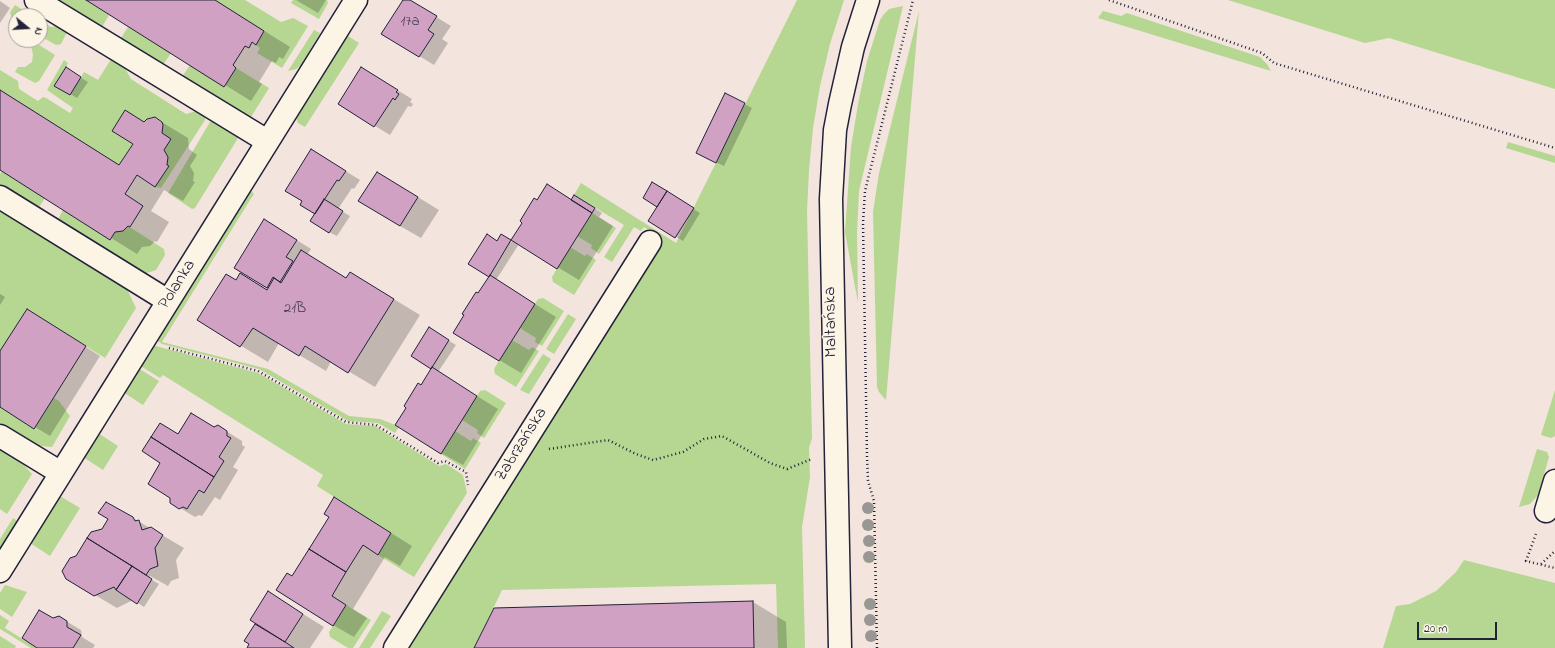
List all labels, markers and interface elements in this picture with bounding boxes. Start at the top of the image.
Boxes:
north arrow [8,8,48,48]
house number: 17a [400,14,420,32]
text: N [30,25,47,37]
street label: Polanka [155,257,201,313]
street label: Maltańska [821,286,843,358]
house number: 21B [284,301,306,319]
street label: Zabrzańska [491,404,553,486]
scale bar [1419,614,1499,640]
text: 20 m [1424,620,1447,638]

